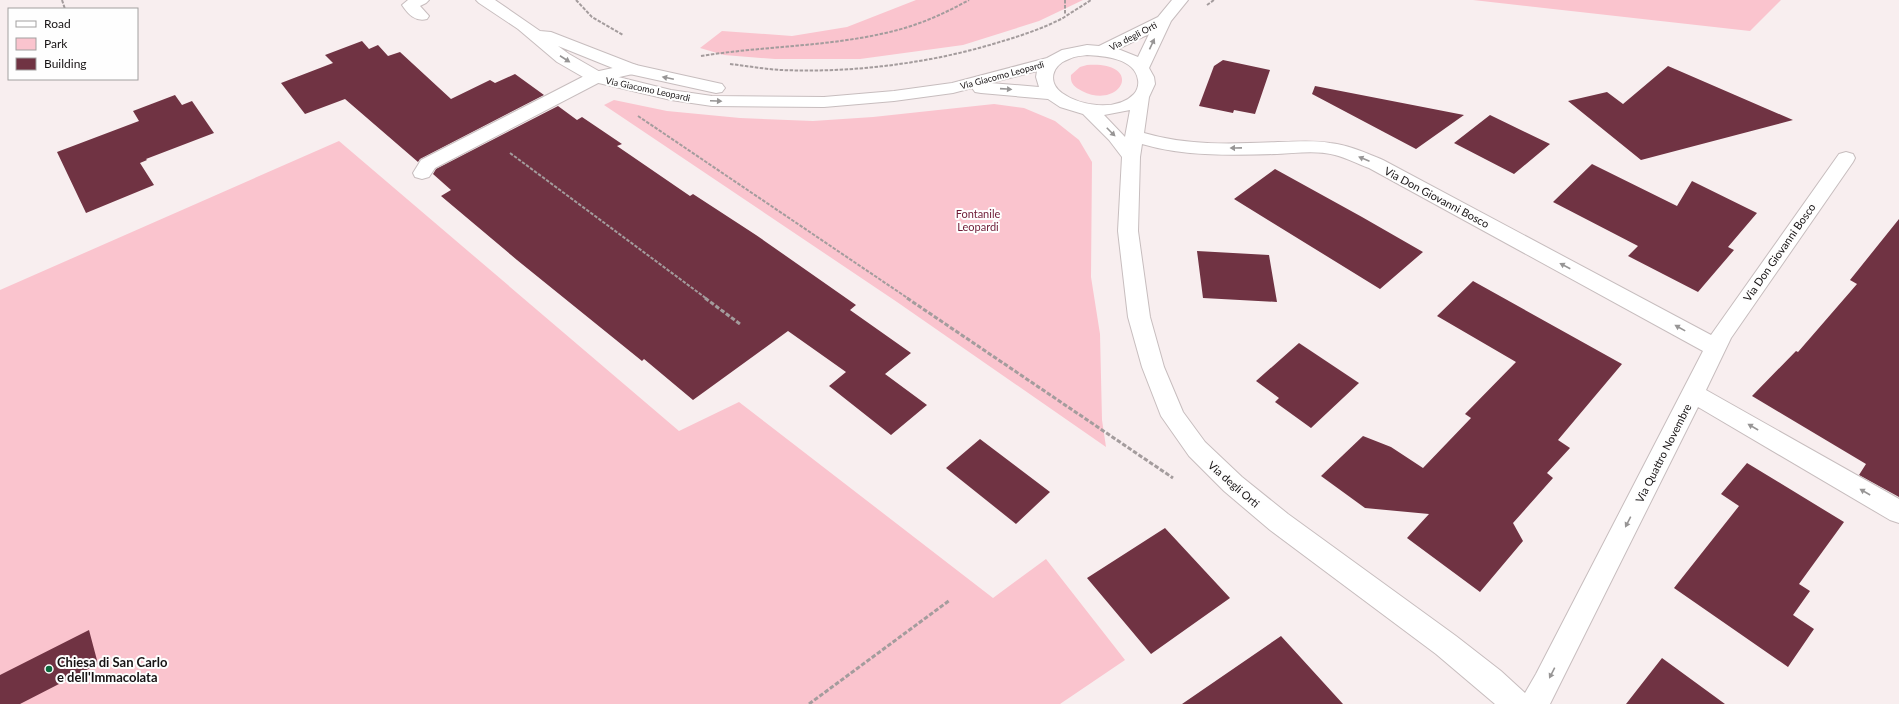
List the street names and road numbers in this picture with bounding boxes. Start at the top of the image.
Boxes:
street label: Via degli Orti [1107,19,1159,53]
street label: Via Giacomo Leopardi [959,59,1045,91]
street label: Via Giacomo Leopardi [605,75,691,103]
street label: Via Don Giovanni Bosco [1382,164,1492,230]
street label: Via Don Giovanni Bosco [1740,200,1818,304]
street label: Via Quattro Novembre [1632,401,1694,505]
street label: Via degli Orti [1206,458,1262,510]

